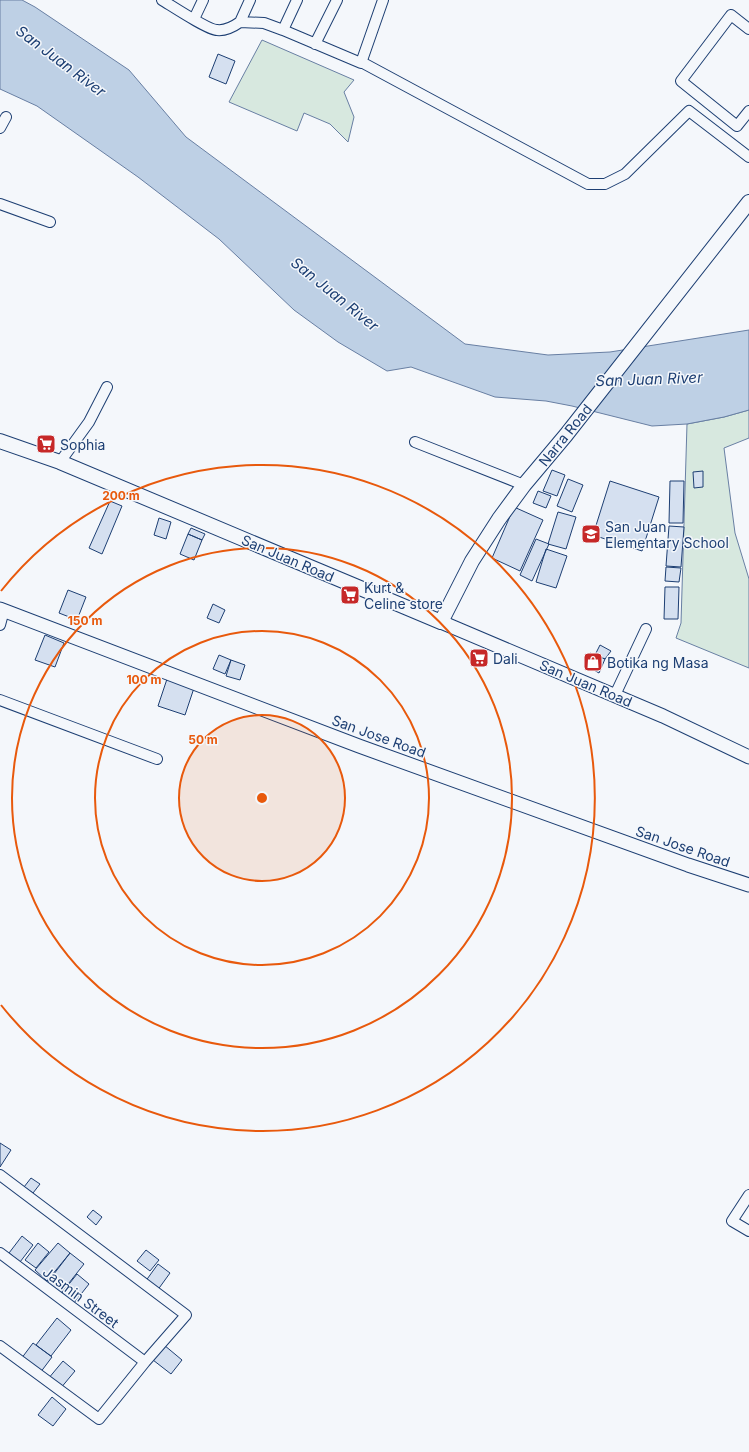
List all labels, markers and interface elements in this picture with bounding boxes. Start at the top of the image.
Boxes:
water label: San Juan River [12,21,110,101]
water label: San Juan River [287,253,383,335]
water label: San Juan River [595,368,703,390]
street label: Narra Road [535,401,595,469]
supermarket icon: Sophia [35,433,57,455]
place label: Sophia [60,436,105,453]
text: 200 m [102,488,140,503]
place label: San Juan Elementary School [605,518,729,551]
school or university icon: San Juan Elementary School [580,523,602,545]
street label: San Juan Road [239,531,337,585]
place label: Kurt & Celine store [364,579,443,612]
supermarket icon: Kurt & Celine store [339,584,361,606]
text: 150 m [68,613,102,628]
supermarket icon: Dali [468,647,490,669]
place label: Dali [493,650,518,667]
shop icon: Botika ng Masa [582,651,604,673]
place label: Botika ng Masa [607,654,709,671]
street label: San Juan Road [537,656,635,710]
text: 100 m [126,672,162,687]
street label: San Jose Road [330,711,428,761]
text: 50 m [188,732,218,747]
centre of rings [255,791,269,805]
street label: San Jose Road [634,822,732,870]
street label: Jasmin Street [40,1263,123,1331]

